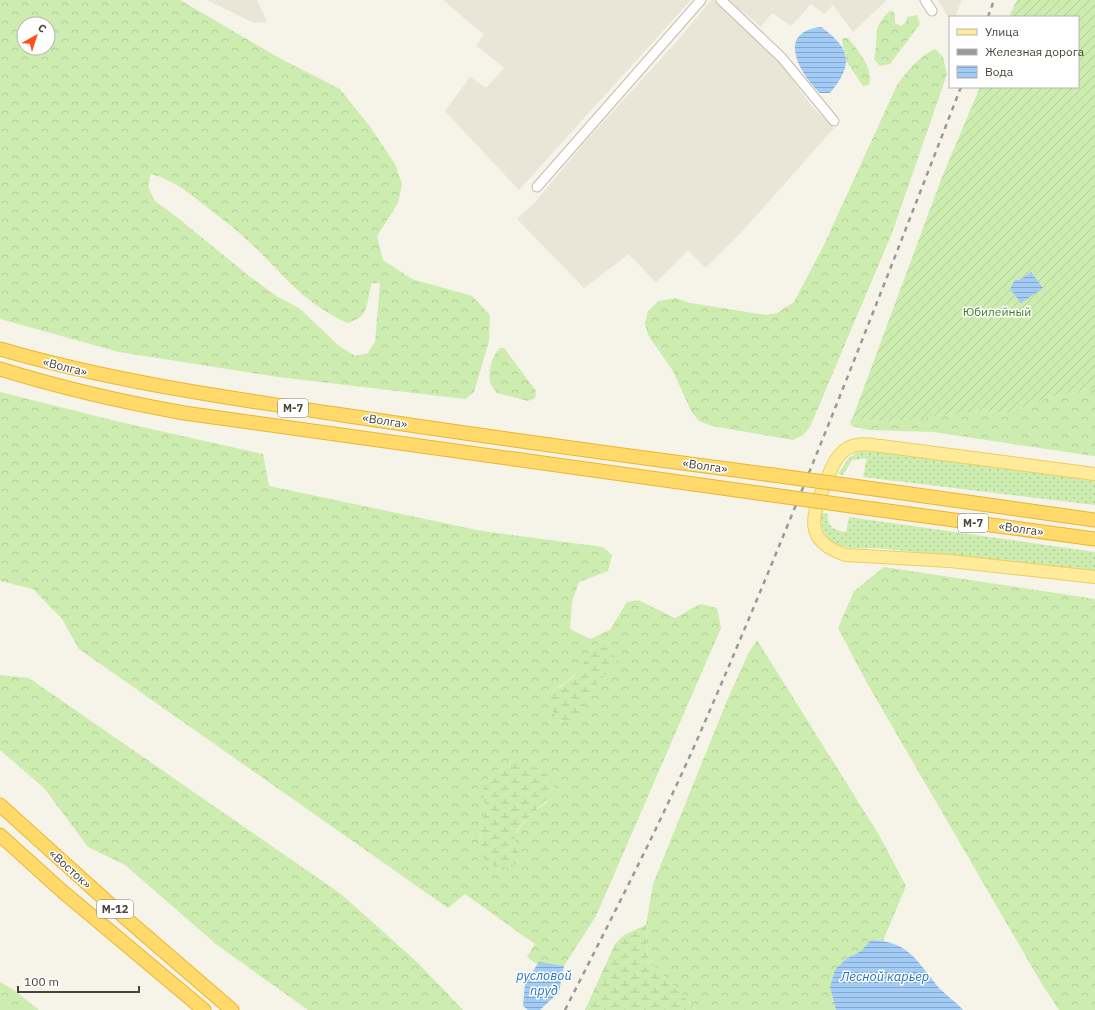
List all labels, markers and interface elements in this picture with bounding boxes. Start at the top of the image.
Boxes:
north arrow [16,16,56,56]
legend [949,16,1079,88]
text: С [35,21,49,36]
text: Улица [985,24,1019,39]
text: Железная дорога [985,44,1085,59]
text: Вода [985,64,1014,79]
park label: Юбилейный [963,304,1031,319]
street label: «Волга» [41,354,89,379]
road number: М-7 [278,399,308,417]
street label: «Волга» [362,410,409,431]
street label: «Волга» [682,455,728,476]
road number: М-7 [958,514,988,532]
street label: «Волга» [998,518,1044,539]
street label: «Восток» [46,846,95,892]
road number: М-12 [97,900,133,918]
water label: русловой пруд [515,967,572,999]
scale bar [18,968,139,994]
water label: Лесной карьер [840,968,929,985]
text: 100 m [24,974,59,989]

